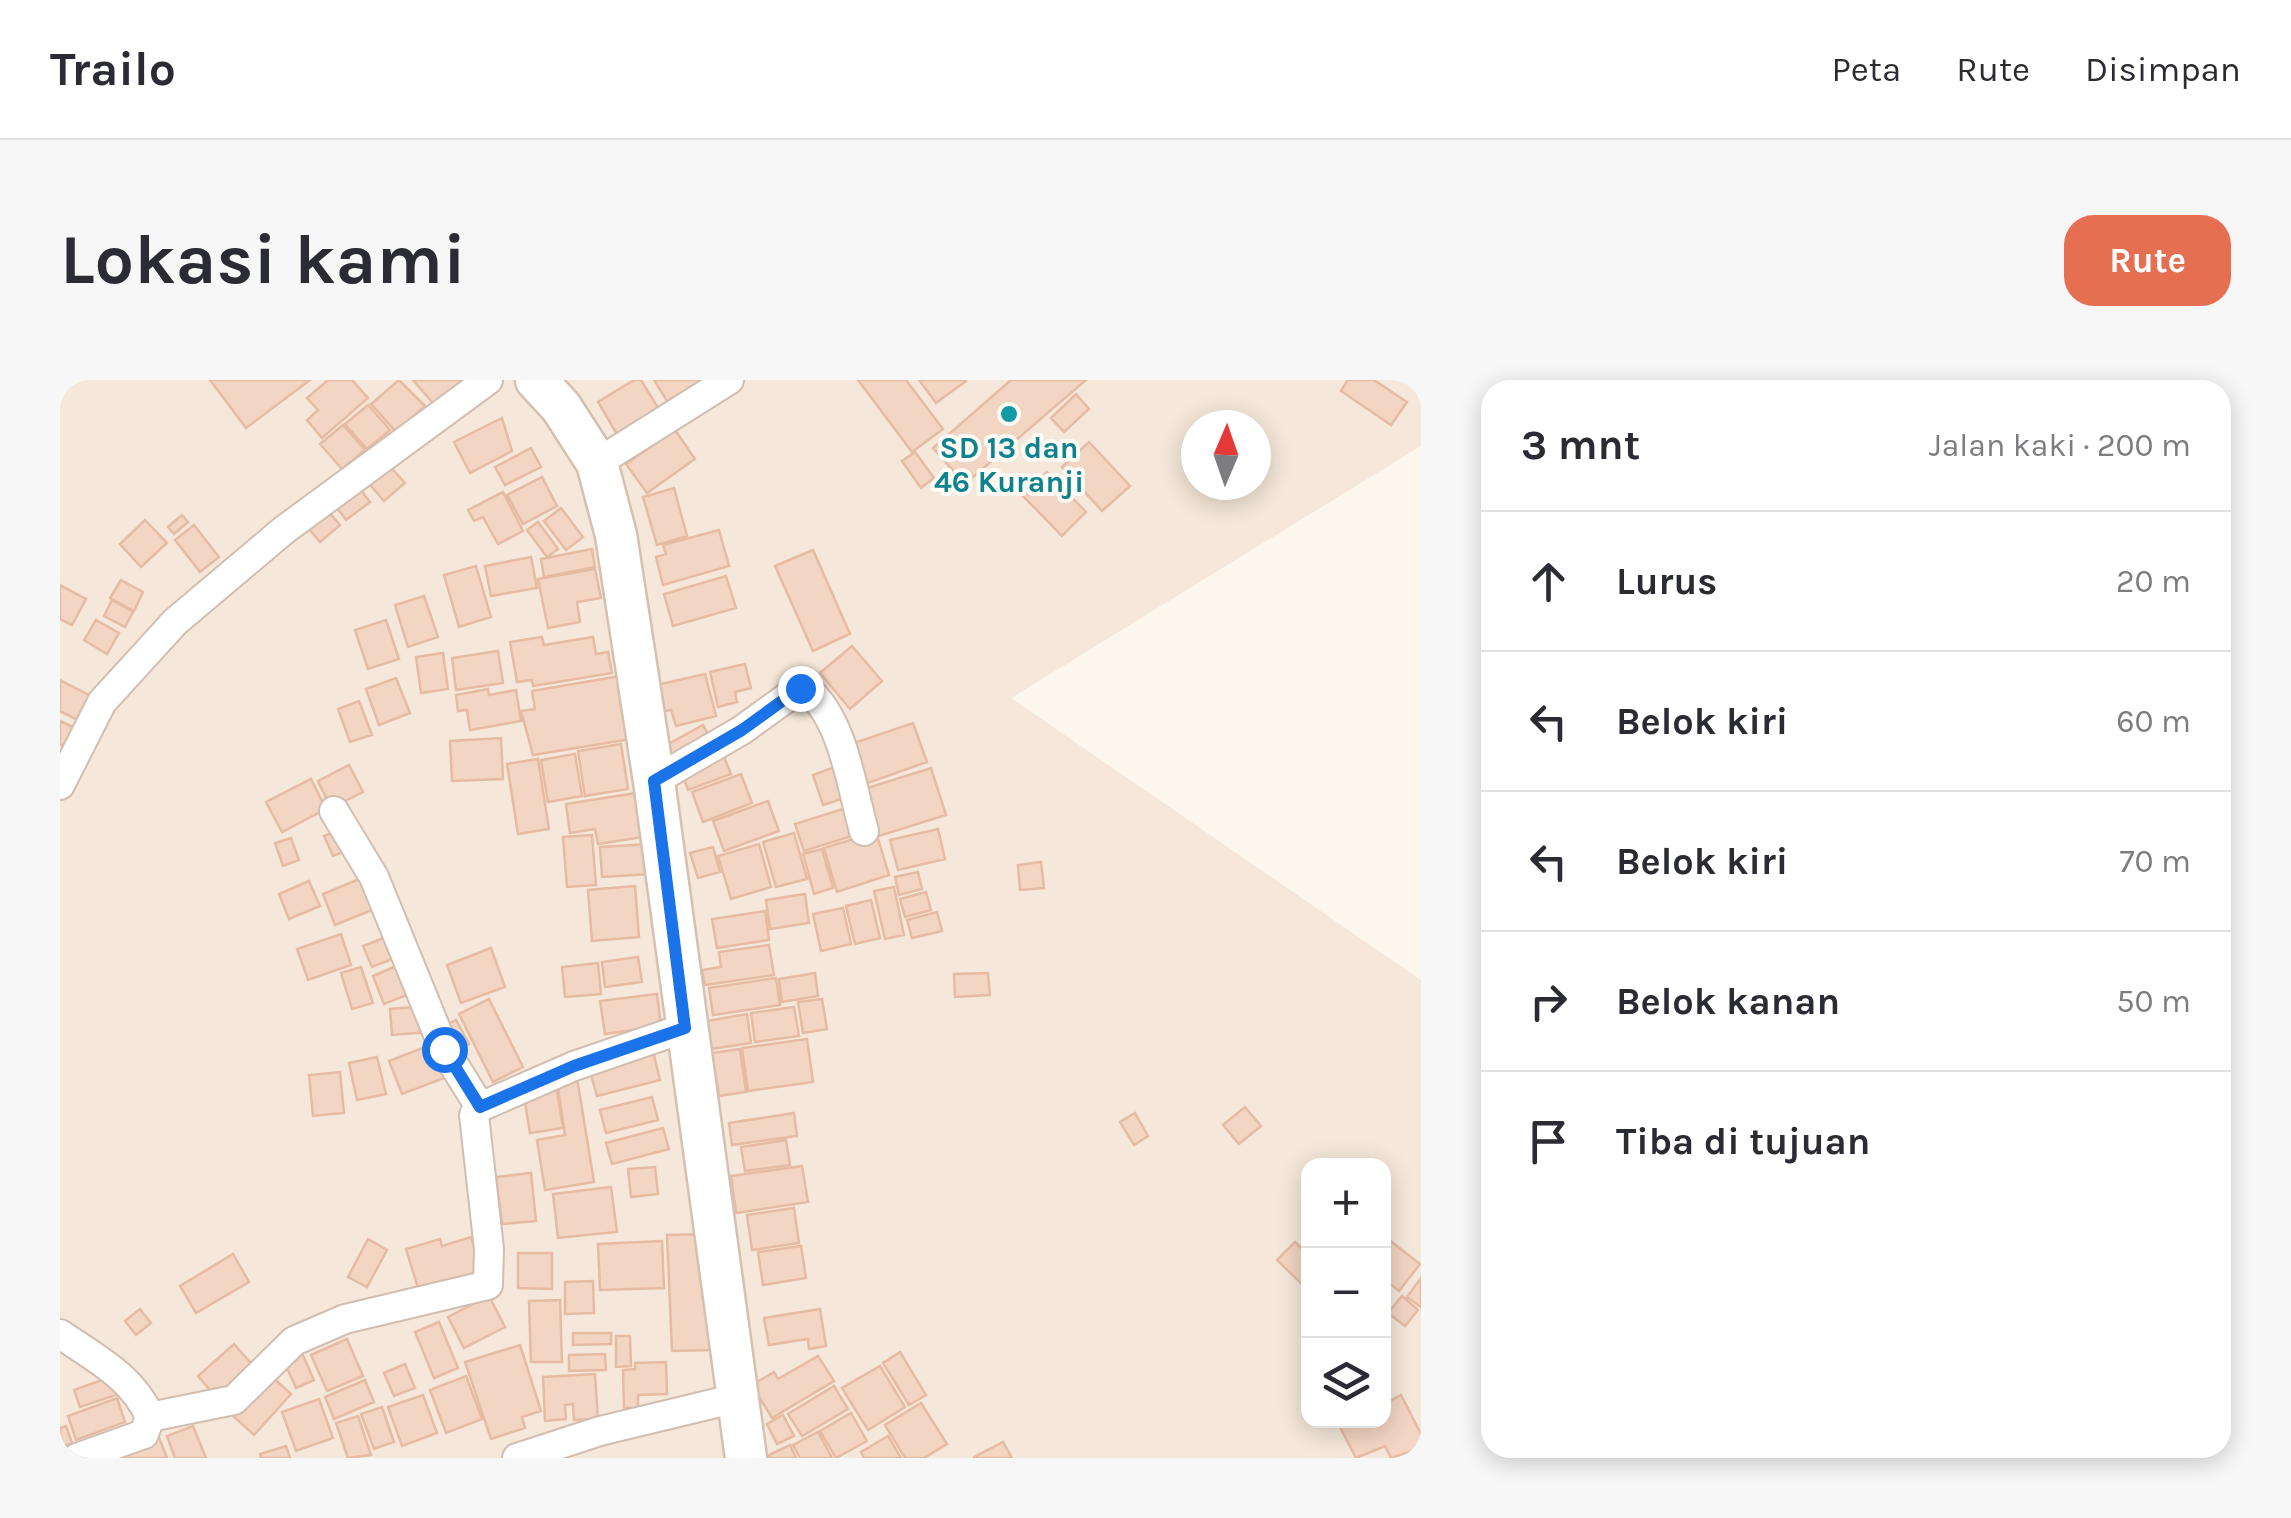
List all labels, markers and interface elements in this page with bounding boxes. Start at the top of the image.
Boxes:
text: Trailo [50,41,176,97]
text: Peta [1832,49,1901,90]
text: Rute [1956,49,2030,90]
text: Disimpan [2085,49,2241,90]
button: Rute [2064,215,2231,306]
text: Lokasi kami [60,219,466,301]
marker: SD 13 dan 46 Kuranji [998,403,1020,425]
north arrow [1181,410,1271,500]
text: 3 mnt [1521,420,1640,470]
text: Jalan kaki · 200 m [1929,427,2191,464]
place label: SD 13 dan 46 Kuranji [934,430,1084,500]
icon: ahead [1521,554,1576,609]
text: Lurus [1616,559,1717,604]
text: 20 m [2116,563,2191,600]
route end [778,666,824,712]
icon: left [1521,694,1576,749]
text: Belok kiri [1616,699,1788,744]
text: 60 m [2116,703,2191,740]
icon: left [1521,834,1576,889]
text: Belok kiri [1616,839,1788,884]
text: 70 m [2119,843,2191,880]
icon: right [1521,974,1576,1029]
text: Belok kanan [1616,979,1840,1024]
text: 50 m [2116,983,2191,1020]
route start [422,1027,468,1073]
icon: arrive [1521,1114,1576,1169]
text: Tiba di tujuan [1616,1119,1871,1164]
map controls [1301,1158,1391,1428]
button: + [1301,1158,1391,1248]
button: − [1301,1248,1391,1338]
button: layers [1301,1338,1391,1428]

